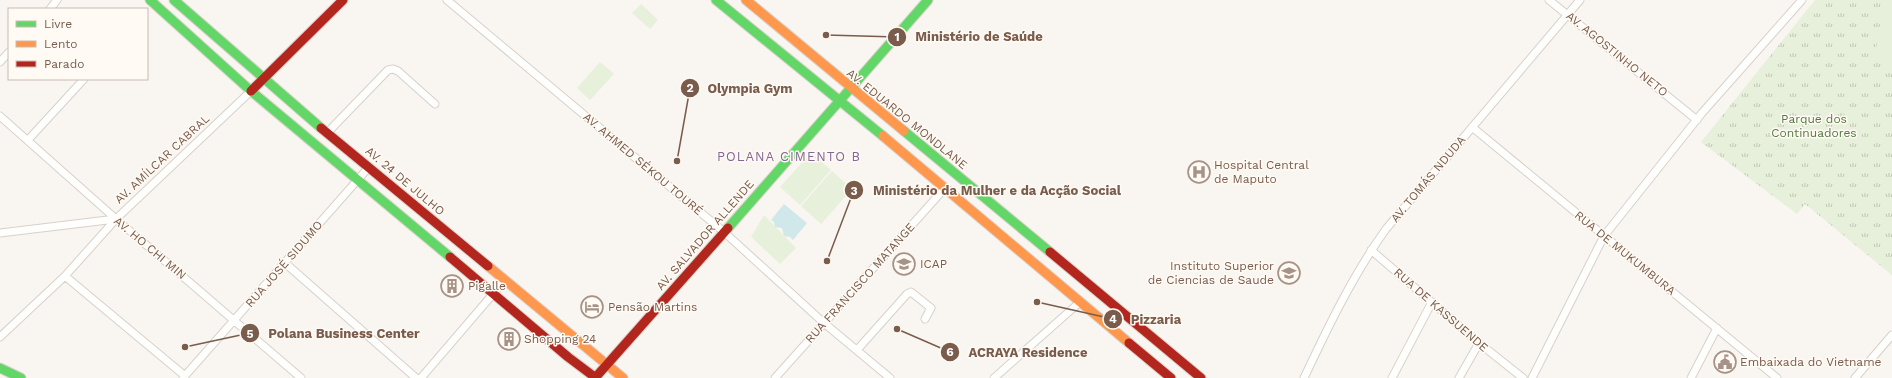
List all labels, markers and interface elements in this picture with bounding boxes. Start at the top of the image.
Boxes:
legend [8,8,148,80]
street label: AV. AGOSTINHO NETO [1563,9,1671,99]
text: Livre [44,17,72,31]
callout: Ministério de Saúde [887,24,1050,49]
text: Ministério de Saúde [915,29,1043,44]
text: 1 [894,30,900,44]
text: Lento [44,37,78,51]
text: Parado [44,57,84,71]
street label: AV. EDUARDO MONDLANE [844,66,970,172]
callout: Olympia Gym [680,76,801,101]
text: 2 [686,81,694,95]
text: Olympia Gym [707,81,793,96]
street label: AV. AHMED SÉKOU TOURÉ [580,110,706,218]
street label: AV. AMÍLCAR CABRAL [112,111,212,207]
park label: Parque dos Continuadores [1771,112,1857,140]
street label: AV. TOMÁS NDUDA [1388,133,1468,225]
street label: AV. 24 DE JULHO [362,144,448,218]
district label: POLANA CIMENTO B [717,149,861,164]
place label: Hospital Central de Maputo [1214,158,1309,186]
hospital icon: Hospital Central de Maputo [1186,159,1212,185]
street label: AV. SALVADOR ALLENDE [653,177,757,293]
callout: Ministério da Mulher e da Acção Social [844,178,1129,203]
text: Ministério da Mulher e da Acção Social [873,183,1122,198]
text: 3 [850,184,858,198]
street label: RUA DE MUKUMBURA [1572,208,1678,298]
street label: AV. HO CHI MIN [111,214,189,282]
street label: RUA JOSÉ SIDUMO [243,218,325,310]
street label: RUA FRANCISCO MATANGE [802,220,918,346]
school or university icon: ICAP [891,251,917,277]
place label: ICAP [920,257,947,271]
place label: Instituto Superior de Ciencias de Saude [1148,259,1274,287]
school or university icon: Instituto Superior de Ciencias de Saude [1276,260,1302,286]
street label: RUA DE KASSUENDE [1391,265,1491,355]
building icon: Pigalle [439,273,465,299]
place label: Pigalle [468,279,506,293]
hotel icon: Pensão Martins [579,294,605,320]
place label: Pensão Martins [608,300,697,314]
callout: Pizzaria [1103,307,1190,332]
text: 4 [1109,312,1117,326]
text: Pizzaria [1131,312,1182,327]
callout: Polana Business Center [240,321,428,346]
text: Polana Business Center [268,326,420,341]
building icon: Shopping 24 [496,326,522,352]
text: 5 [247,327,254,341]
place label: Shopping 24 [524,332,596,346]
callout: ACRAYA Residence [940,339,1096,364]
text: 6 [946,345,954,359]
text: ACRAYA Residence [969,345,1088,360]
public building icon: Embaixada do Vietname [1712,349,1738,375]
place label: Embaixada do Vietname [1740,355,1882,369]

